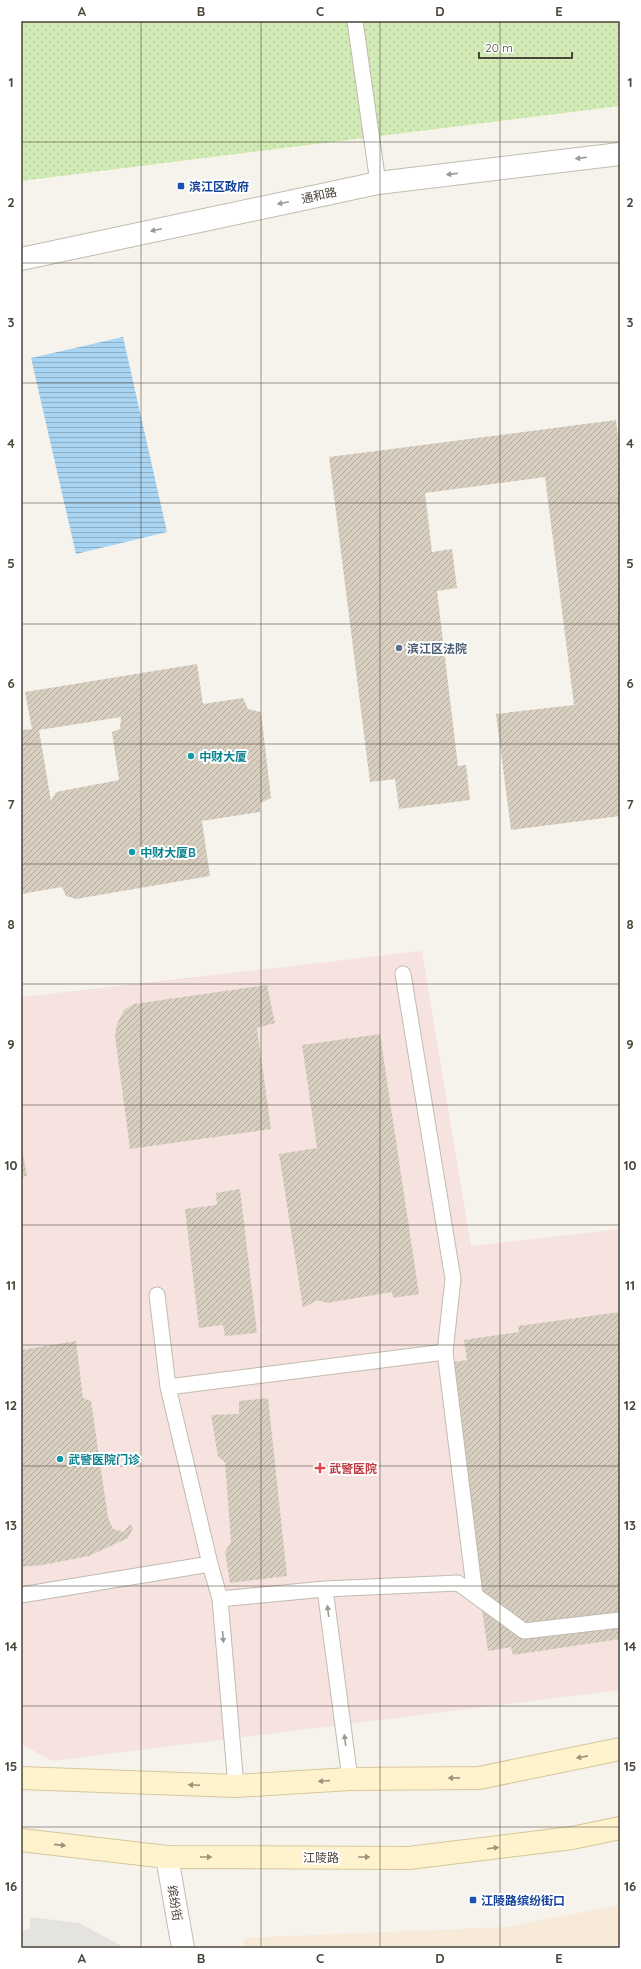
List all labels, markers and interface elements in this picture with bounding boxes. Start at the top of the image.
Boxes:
text: A [78,3,87,19]
text: B [197,3,205,19]
text: C [316,3,324,19]
text: D [435,3,445,19]
text: E [555,3,563,19]
scale bar [479,34,572,60]
text: 20 m [485,40,513,55]
text: 1 [8,74,14,90]
text: 1 [627,74,633,90]
one-way arrow [575,155,587,162]
one-way arrow [446,171,458,177]
place label: 滨江区政府 [189,179,249,194]
marker: 滨江区政府 [176,181,186,191]
street label: 通和路 [300,184,338,206]
text: 2 [7,194,15,210]
text: 2 [626,194,634,210]
one-way arrow [277,200,289,206]
one-way arrow [150,228,162,234]
text: 3 [8,314,15,330]
text: 3 [627,314,634,330]
text: 4 [7,435,15,451]
text: 4 [626,435,634,451]
text: 5 [7,555,15,571]
text: 5 [626,555,634,571]
place label: 滨江区法院 [407,641,467,656]
marker: 滨江区法院 [394,643,404,653]
text: 6 [7,675,15,691]
text: 6 [626,675,634,691]
place label: 中财大厦 [199,749,247,764]
marker: 中财大厦 [186,751,196,761]
text: 7 [7,796,15,812]
text: 7 [626,796,634,812]
place label: 中财大厦B [140,845,196,860]
marker: 中财大厦B [127,847,137,857]
text: 8 [7,916,15,932]
text: 8 [626,916,634,932]
text: 9 [7,1036,15,1052]
text: 9 [626,1036,634,1052]
text: 10 [4,1157,18,1173]
text: 10 [623,1157,637,1173]
text: 11 [6,1277,16,1293]
text: 11 [625,1277,635,1293]
text: 12 [5,1397,17,1413]
text: 12 [624,1397,636,1413]
place label: 武警医院门诊 [68,1452,141,1467]
marker: 武警医院门诊 [55,1454,65,1464]
place label: 武警医院 [329,1461,377,1476]
marker: 武警医院 [314,1462,326,1474]
text: 13 [5,1517,17,1533]
text: 13 [624,1517,636,1533]
one-way arrow [325,1605,331,1617]
one-way arrow [220,1631,226,1643]
text: 14 [5,1638,18,1654]
text: 14 [624,1638,637,1654]
one-way arrow [342,1734,348,1746]
one-way arrow [576,1754,588,1760]
text: 15 [5,1758,17,1774]
text: 15 [624,1758,636,1774]
one-way arrow [447,1775,460,1781]
one-way arrow [318,1777,330,1784]
one-way arrow [188,1781,200,1788]
one-way arrow [54,1842,66,1849]
one-way arrow [487,1844,499,1851]
street label: 江陵路 [303,1850,339,1865]
one-way arrow [200,1854,213,1860]
one-way arrow [358,1854,371,1860]
text: 16 [5,1878,17,1894]
text: 16 [624,1878,636,1894]
street label: 缤纷街 [164,1884,186,1922]
place label: 江陵路缤纷街口 [481,1893,565,1908]
marker: 江陵路缤纷街口 [468,1895,478,1905]
text: A [78,1950,87,1966]
text: B [197,1950,205,1966]
text: C [316,1950,324,1966]
text: D [435,1950,445,1966]
text: E [555,1950,563,1966]

